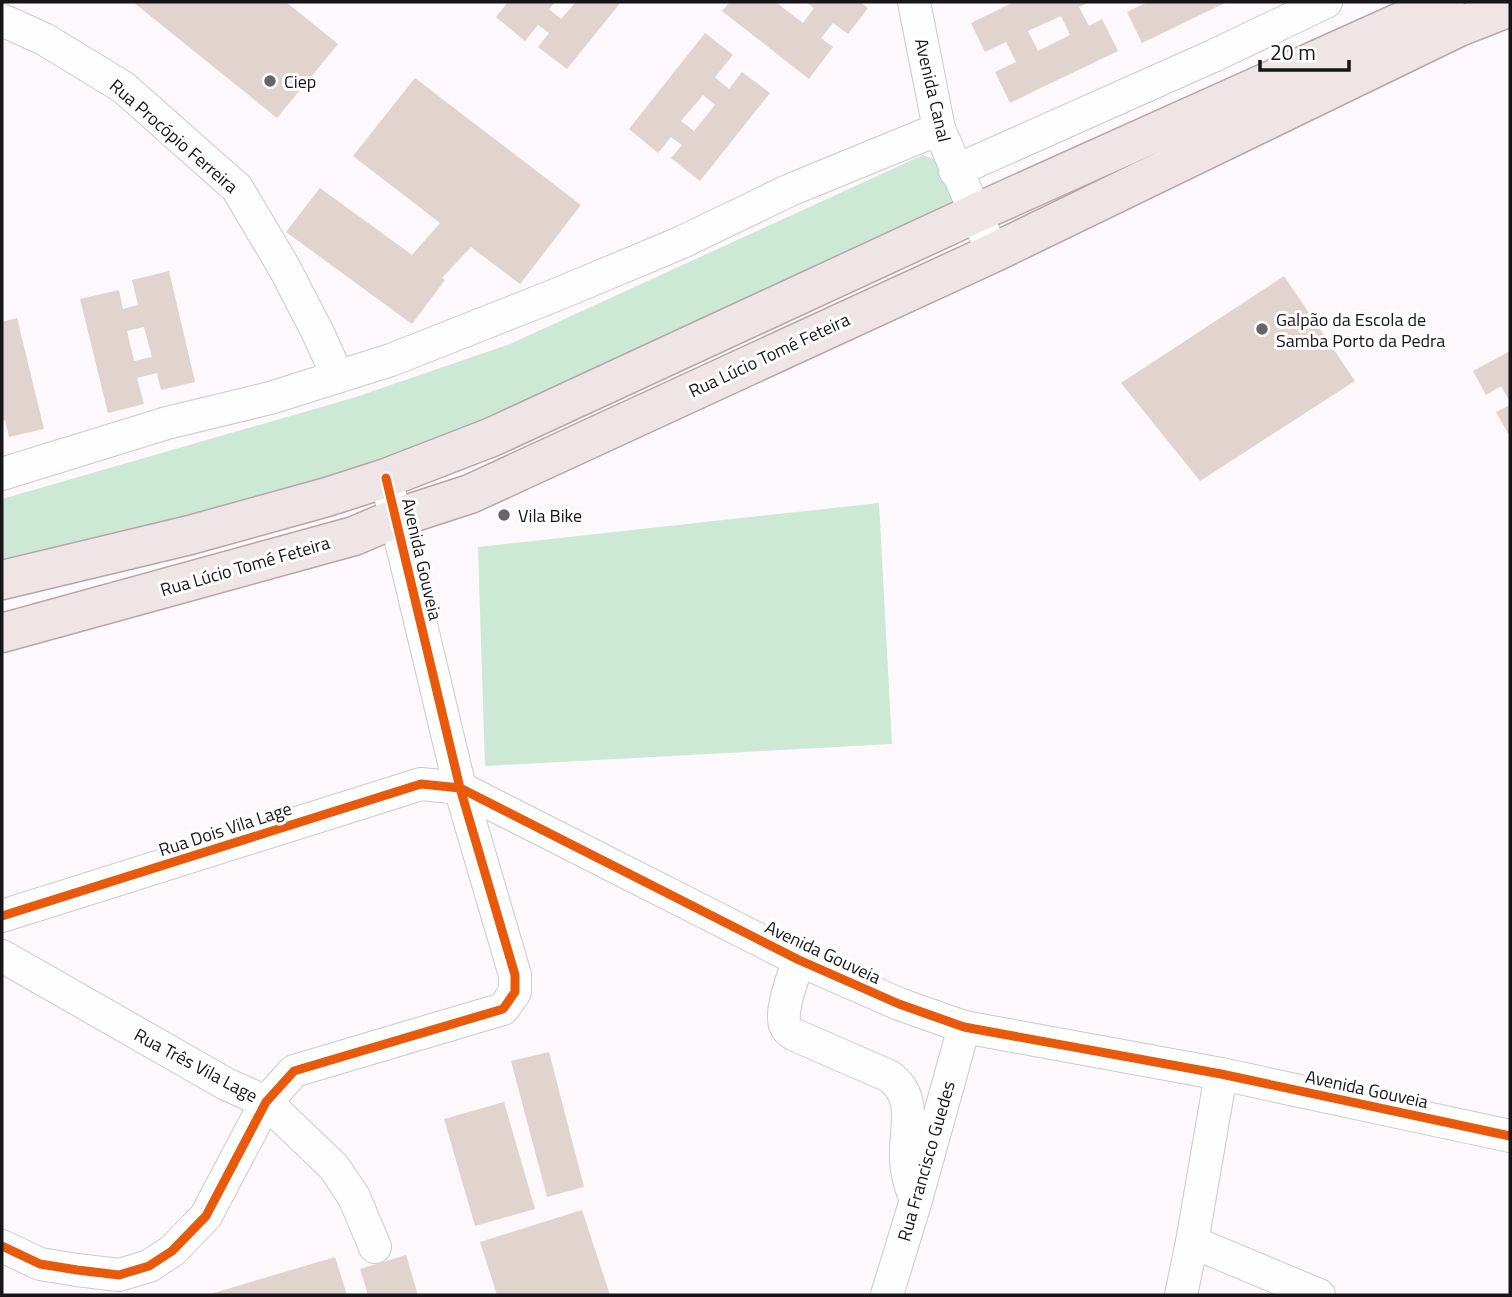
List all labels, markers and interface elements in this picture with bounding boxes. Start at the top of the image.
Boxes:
scale bar [1260,28,1349,72]
street label: Avenida Canal [908,35,958,145]
text: 20 m [1270,36,1316,68]
place label: Ciep [284,68,316,95]
street label: Rua Procópio Ferreira [104,72,244,200]
marker: Ciep [262,73,278,89]
street label: Rua Lúcio Tomé Feteira [684,306,854,404]
place label: Galpão da Escola de Samba Porto da Pedra [1276,306,1445,354]
marker: Galpão da Escola de Samba Porto da Pedra [1254,321,1270,337]
street label: Avenida Gouveia [395,495,449,623]
place label: Vila Bike [518,502,582,529]
marker: Vila Bike [496,507,512,523]
street label: Rua Lúcio Tomé Feteira [157,529,333,603]
street label: Rua Dois Vila Lage [155,795,295,863]
street label: Avenida Gouveia [761,913,885,991]
street label: Rua Três Vila Lage [129,1021,263,1109]
street label: Avenida Gouveia [1303,1063,1431,1115]
street label: Rua Francisco Guedes [890,1078,962,1244]

